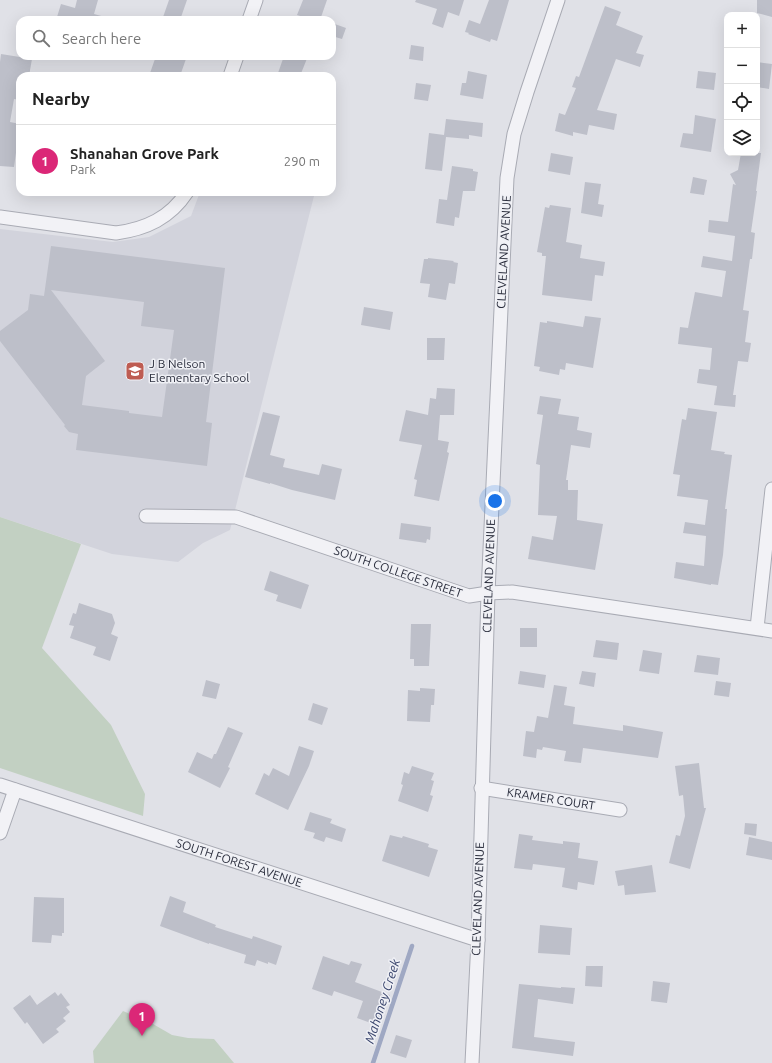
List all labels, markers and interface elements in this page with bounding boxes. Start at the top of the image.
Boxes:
map controls [724,12,760,156]
button: + [724,12,760,48]
search box [16,16,336,60]
icon: search [30,27,52,49]
text: Search here [62,30,141,47]
button: − [724,48,760,84]
button: locate [724,84,760,120]
text: Nearby [32,89,90,108]
button: layers [724,120,760,156]
text: Shanahan Grove Park [70,145,219,162]
text: 1 [41,154,49,168]
text: 290 m [284,154,320,168]
text: Park [70,162,96,176]
street label: CLEVELAND AVENUE [494,195,513,309]
place label: J B Nelson Elementary School [149,357,249,384]
school or university icon: J B Nelson Elementary School [124,360,146,382]
your location [485,491,505,511]
street label: CLEVELAND AVENUE [480,519,497,633]
street label: SOUTH COLLEGE STREET [332,543,464,600]
street label: KRAMER COURT [506,785,596,812]
street label: SOUTH FOREST AVENUE [174,836,304,889]
street label: CLEVELAND AVENUE [469,842,486,956]
water label: Mahoney Creek [362,957,402,1045]
pin: 1 [129,1003,155,1036]

